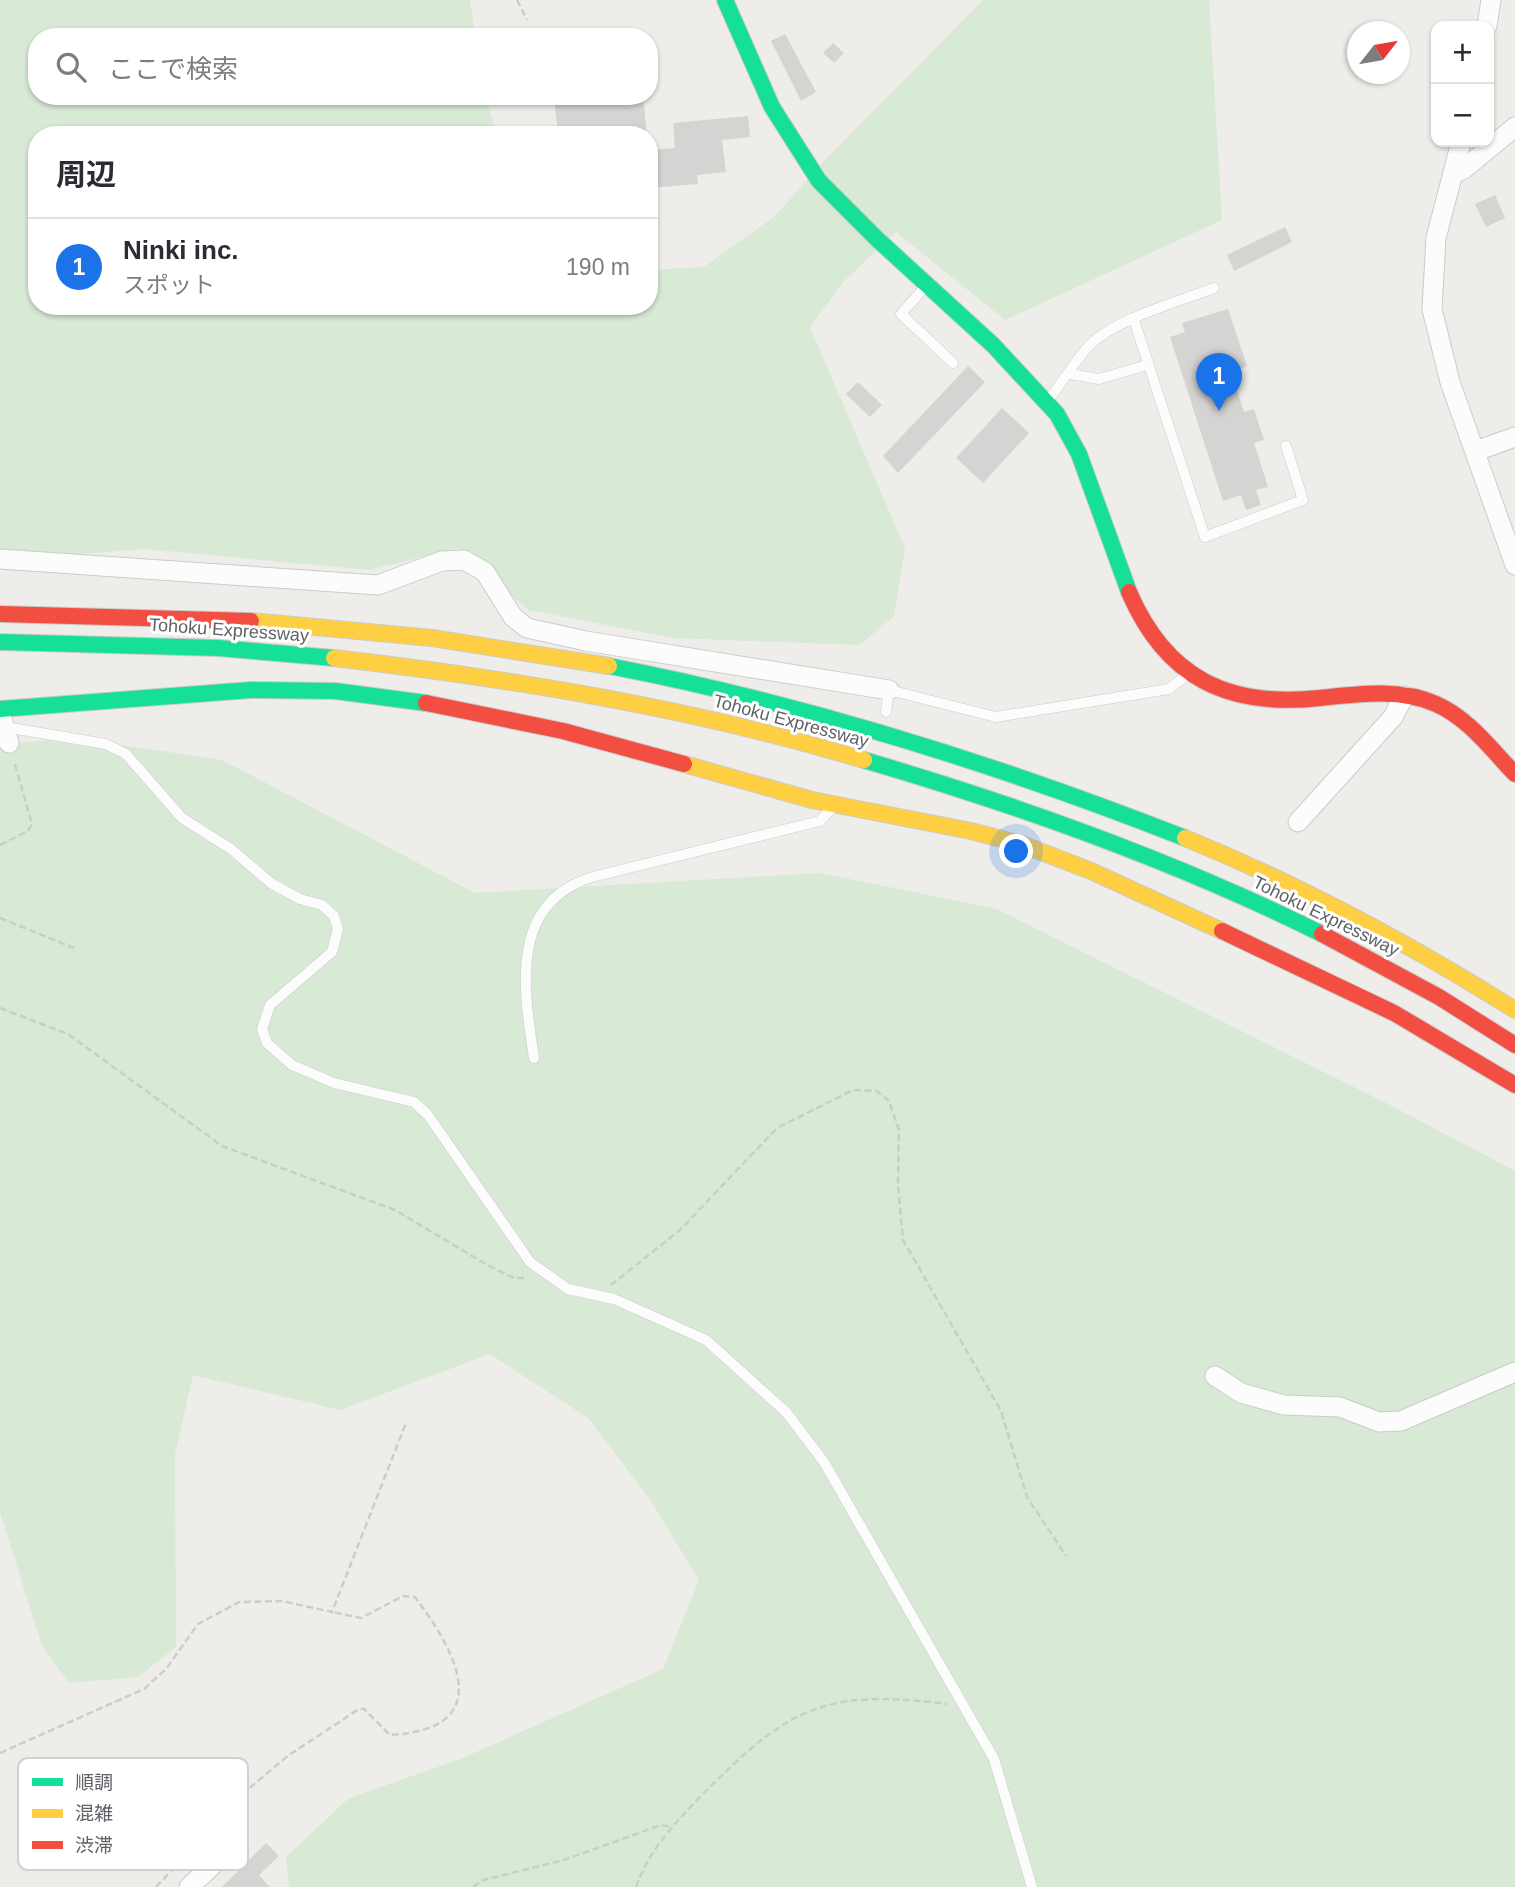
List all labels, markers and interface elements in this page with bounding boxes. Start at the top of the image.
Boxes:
north arrow [1347,21,1410,84]
map controls [1431,21,1494,147]
button: + [1431,21,1494,84]
search box [28,28,658,105]
icon: search [52,48,90,86]
text: ここで検索 [108,54,238,84]
button: − [1431,84,1494,147]
text: 周辺 [56,158,116,191]
text: Ninki inc. [123,235,239,265]
text: 1 [73,254,85,280]
text: 190 m [566,254,630,280]
text: スポット [123,272,215,298]
pin: 1 [1196,353,1242,411]
street label: Tohoku Expressway [148,614,310,646]
street label: Tohoku Expressway [711,691,871,751]
your location [999,834,1033,868]
street label: Tohoku Expressway [1250,872,1402,960]
legend [18,1758,248,1870]
text: 順調 [75,1772,113,1793]
text: 混雑 [75,1803,113,1824]
text: 渋滞 [75,1835,113,1856]

